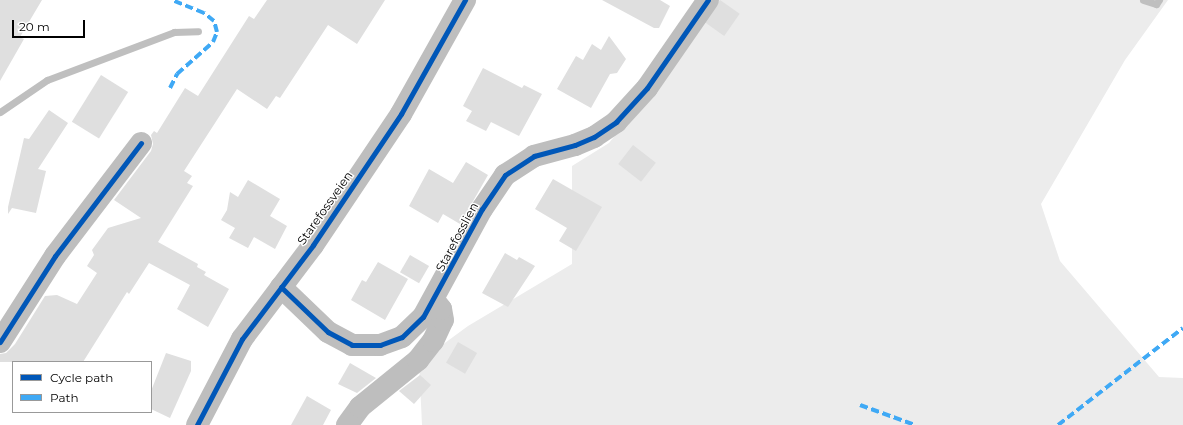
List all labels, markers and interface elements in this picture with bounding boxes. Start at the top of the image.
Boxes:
scale bar [14,12,87,38]
text: 20 m [19,19,50,34]
street label: Starefossveien [294,169,356,247]
street label: Starefosslien [433,200,481,274]
legend [12,361,152,413]
text: Cycle path [50,370,113,385]
text: Path [50,390,79,405]

